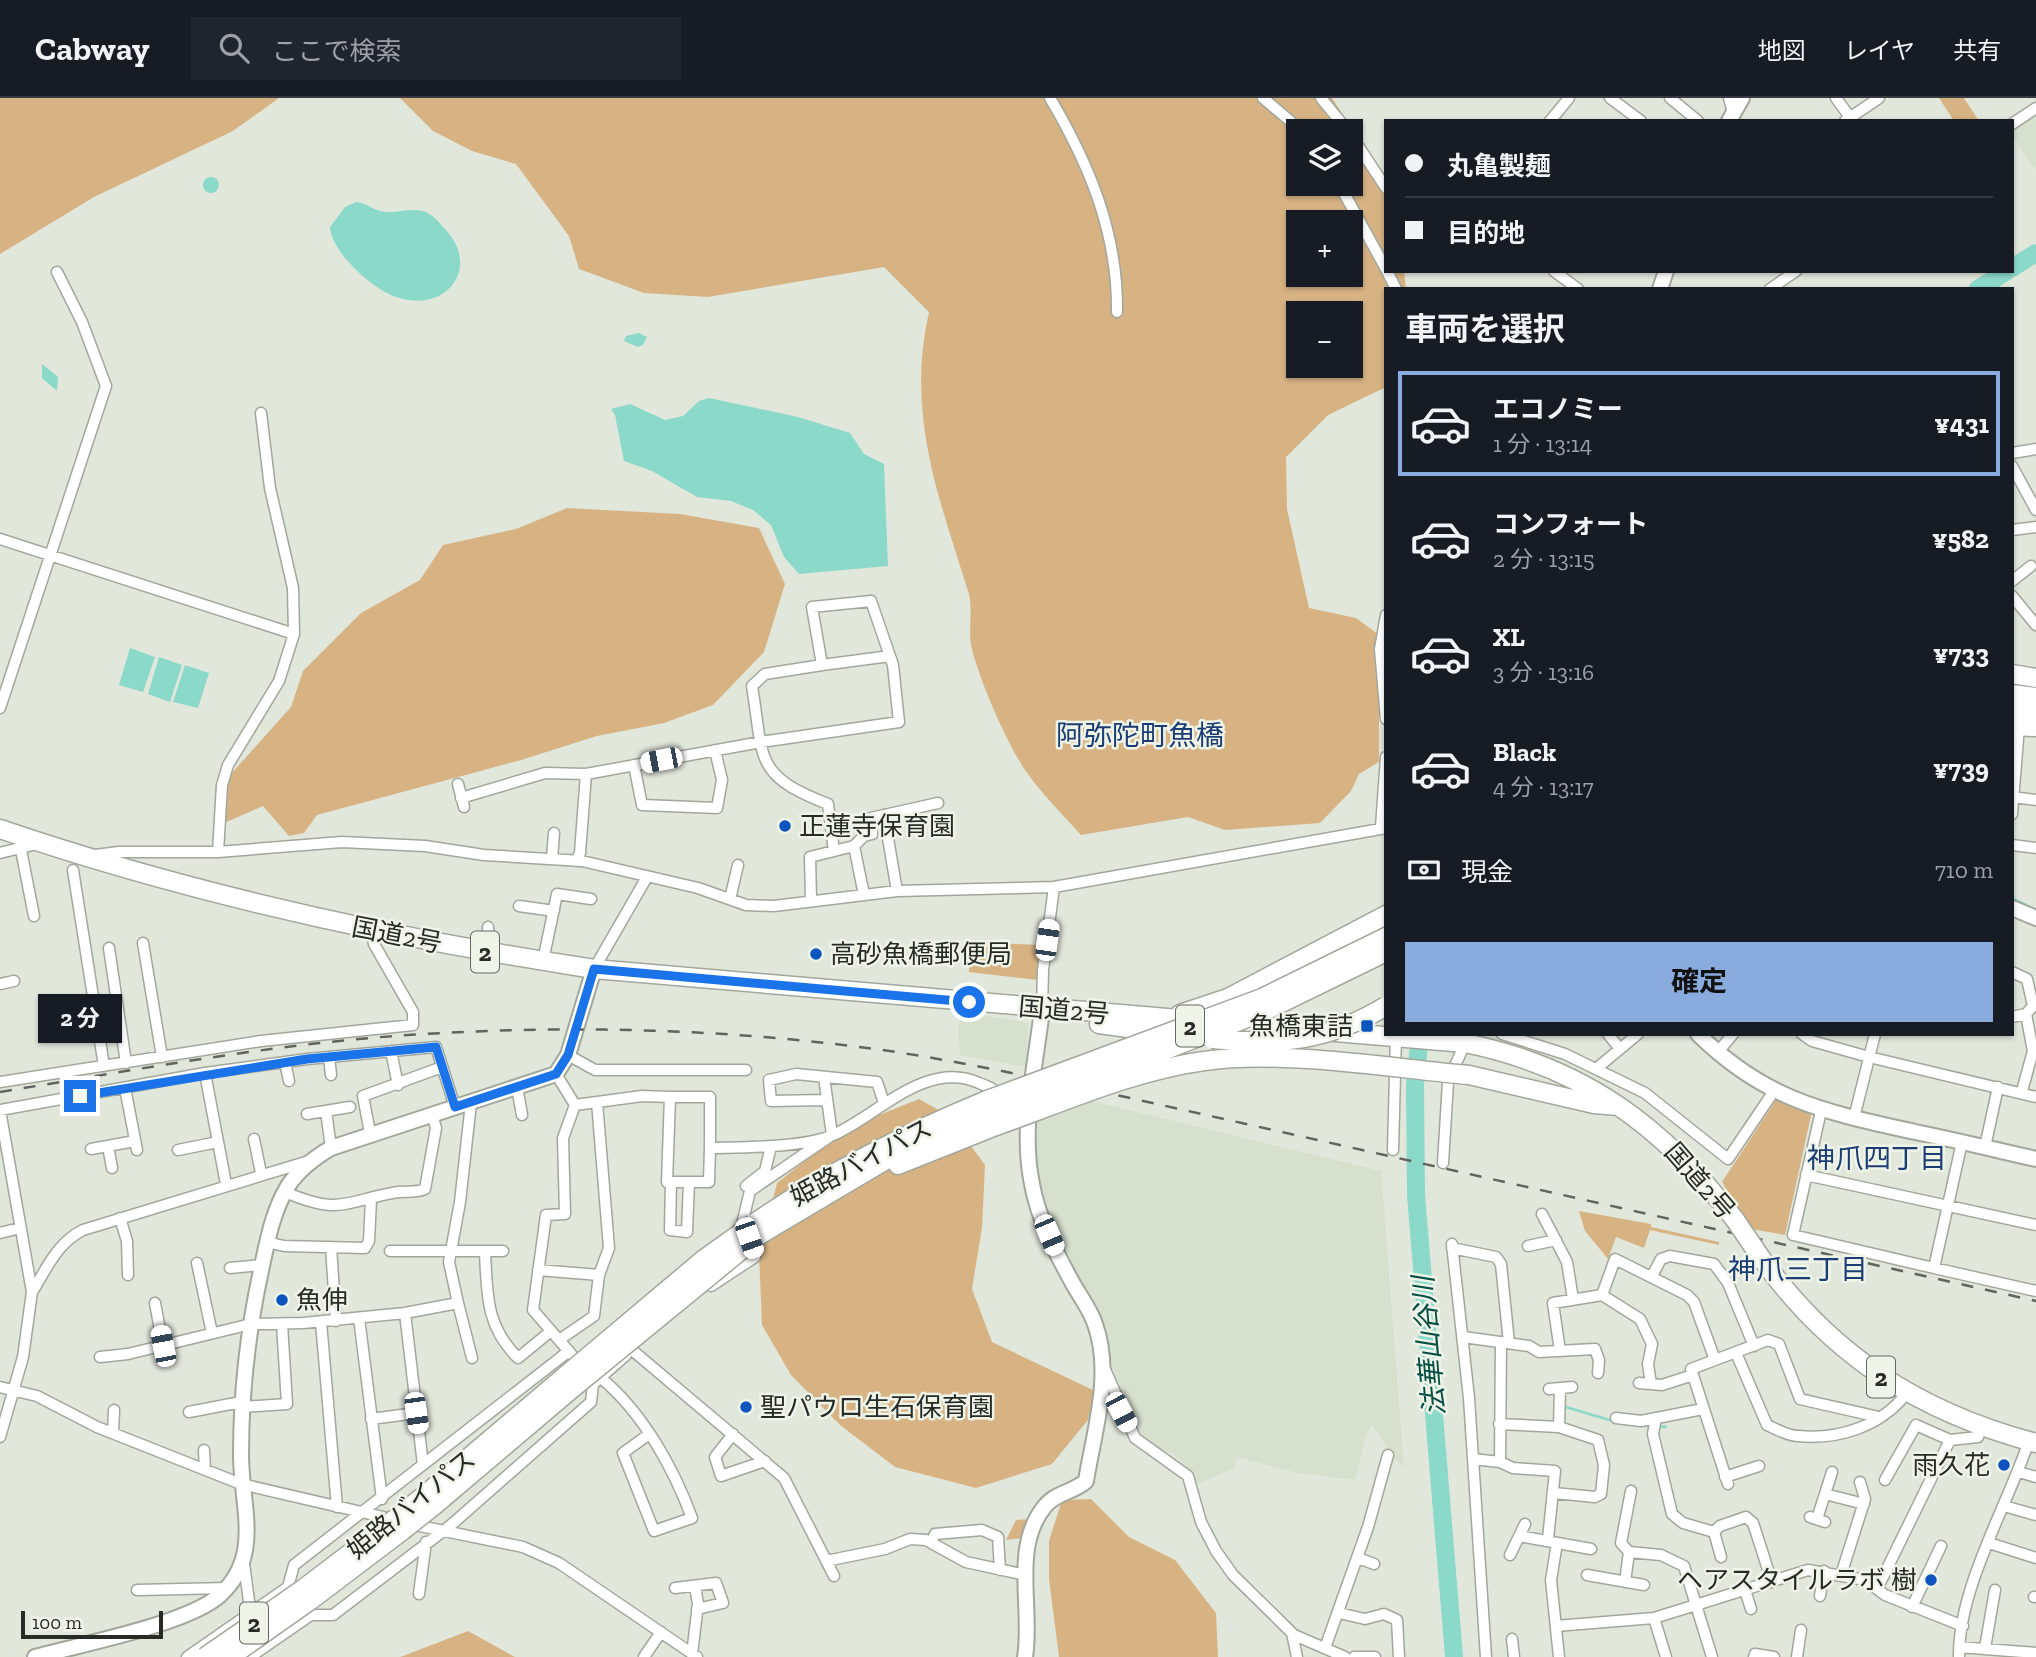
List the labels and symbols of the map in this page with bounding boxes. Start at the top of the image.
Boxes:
district label: 阿弥陀町魚橋 [1056,719,1224,752]
car [639,746,684,774]
place label: 正蓮寺保育園 [799,810,955,842]
marker: 正蓮寺保育園 [777,818,793,834]
street label: 国道2号 [349,911,445,959]
car [1034,918,1061,962]
road number: 2 [471,932,499,972]
place label: 高砂魚橋郵便局 [830,938,1012,970]
marker: 高砂魚橋郵便局 [808,946,824,962]
route start [953,986,985,1018]
street label: 国道2号 [1017,990,1111,1030]
callout: 2 分 [38,995,122,1044]
road number: 2 [1176,1006,1204,1046]
place label: 魚橋東詰 [1249,1010,1353,1042]
marker: 魚橋東詰 [1359,1018,1375,1034]
route end [64,1080,96,1112]
street label: 姫路バイパス [785,1111,937,1213]
street label: 国道2号 [1658,1136,1742,1226]
district label: 神爪四丁目 [1807,1142,1947,1175]
car [1032,1212,1067,1258]
car [733,1215,766,1261]
district label: 神爪三丁目 [1728,1253,1868,1286]
water label: 法華山谷川 [1406,1272,1452,1417]
place label: 魚伸 [296,1284,348,1316]
marker: 魚伸 [274,1292,290,1308]
car [149,1323,178,1369]
road number: 2 [1867,1357,1895,1398]
car [1102,1389,1141,1435]
car [403,1391,430,1435]
place label: 聖パウロ生石保育園 [760,1391,994,1423]
marker: 聖パウロ生石保育園 [738,1399,754,1415]
street label: 姫路バイパス [341,1443,481,1565]
place label: 雨久花 [1912,1449,1990,1481]
marker: 雨久花 [1996,1457,2012,1473]
place label: ヘアスタイルラボ 樹 [1677,1564,1917,1596]
marker: ヘアスタイルラボ 樹 [1923,1572,1939,1588]
road number: 2 [240,1602,268,1644]
scale bar [21,1608,163,1640]

